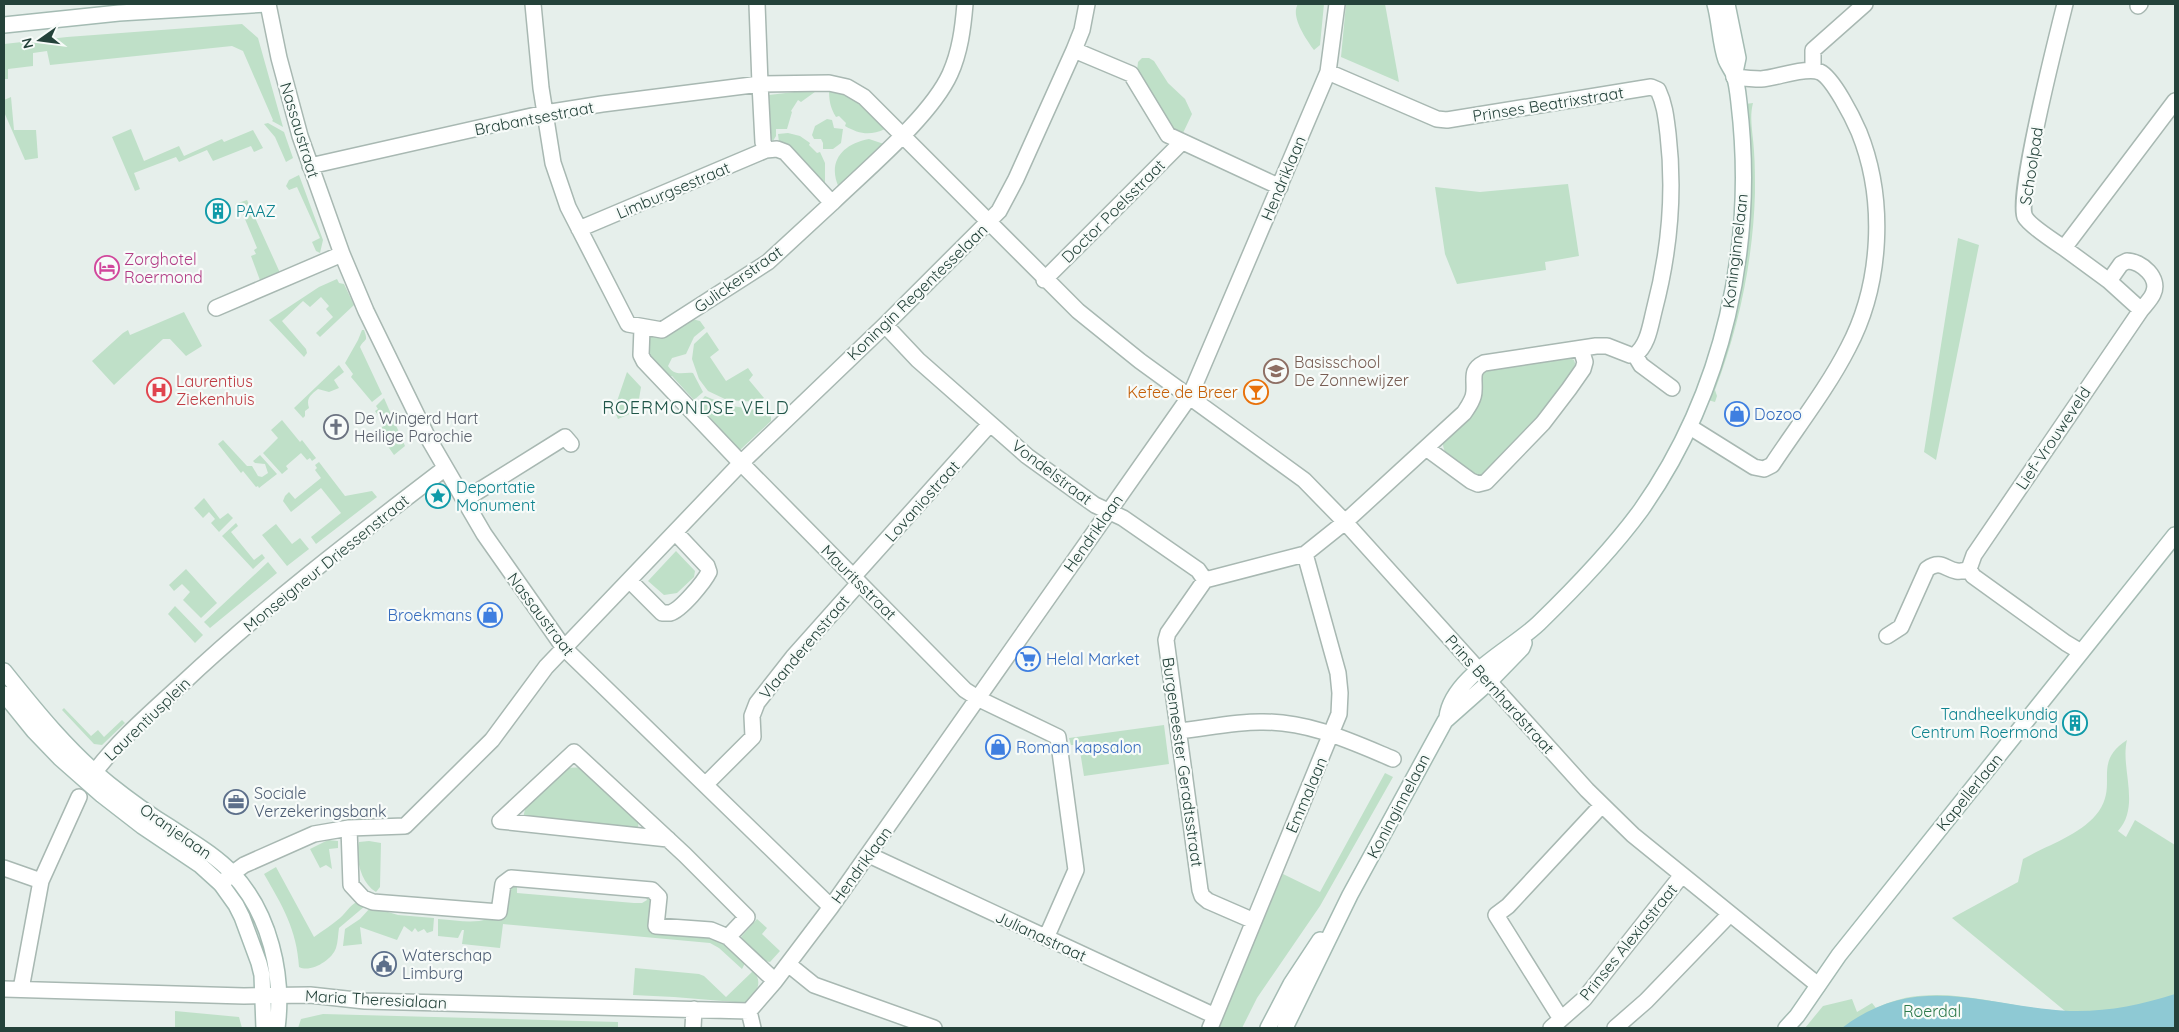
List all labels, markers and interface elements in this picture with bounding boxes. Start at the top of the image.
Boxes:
north arrow [15,15,65,65]
text: N [17,36,37,50]
street label: Nassaustraat [276,80,324,180]
street label: Prinses Beatrixstraat [1471,82,1625,126]
street label: Brabantsestraat [473,97,595,139]
street label: Schoolpad [2015,126,2047,206]
street label: Hendriklaan [1256,133,1310,223]
street label: Doctor Poelsstraat [1057,155,1169,267]
street label: Limburgsestraat [613,157,733,223]
street label: Koninginnelaan [1718,192,1752,310]
building icon: PAAZ [205,198,231,224]
place label: PAAZ [236,201,276,221]
street label: Koningin Regentesselaan [843,220,991,364]
street label: Gulickerstraat [690,241,786,317]
place label: Zorghotel Roermond [124,249,203,287]
hotel icon: Zorghotel Roermond [94,255,120,281]
place label: Basisschool De Zonnewijzer [1294,352,1409,390]
school or university icon: Basisschool De Zonnewijzer [1263,358,1289,384]
place label: Laurentius Ziekenhuis [176,371,254,409]
hospital icon: Laurentius Ziekenhuis [146,377,172,403]
bar icon: Kefee de Breer [1243,379,1269,405]
place label: Kefee de Breer [1127,382,1238,402]
street label: Lief-Vrouweveld [2011,383,2095,493]
district label: ROERMONDSE VELD [602,396,790,419]
shop icon: Dozoo [1724,401,1750,427]
place label: Dozoo [1754,404,1802,424]
place label: De Wingerd Hart Heilige Parochie [354,408,479,446]
church icon: De Wingerd Hart Heilige Parochie [323,414,349,440]
street label: Vondelstraat [1008,435,1096,509]
street label: Lovaniostraat [880,456,964,546]
place label: Deportatie Monument [456,477,536,515]
place icon: Deportatie Monument [425,483,451,509]
street label: Monseigneur Driessenstraat [239,490,413,636]
street label: Hendriklaan [1059,490,1127,576]
street label: Mauritsstraat [817,540,901,624]
street label: Nassaustraat [503,568,579,660]
street label: Vlaanderenstraat [755,591,853,703]
shop icon: Broekmans [477,602,503,628]
place label: Broekmans [387,605,472,625]
street label: Prins Bernhardstraat [1441,630,1559,758]
supermarket icon: Helal Market [1015,646,1041,672]
place label: Helal Market [1046,649,1140,669]
street label: Burgemeester Geradtsstraat [1158,656,1208,868]
street label: Laurentiusplein [100,673,194,765]
place label: Tandheelkundig Centrum Roermond [1911,704,2058,742]
building icon: Tandheelkundig Centrum Roermond [2062,710,2088,736]
shop icon: Roman kapsalon [985,734,1011,760]
place label: Roman kapsalon [1016,737,1142,757]
street label: Kapellerlaan [1932,749,2006,835]
street label: Koninginnelaan [1362,750,1434,862]
street label: Emmalaan [1281,754,1331,836]
place label: Sociale Verzekeringsbank [254,783,387,821]
office icon: Sociale Verzekeringsbank [223,789,249,815]
street label: Oranjelaan [136,799,216,863]
street label: Hendriklaan [826,823,896,907]
street label: Prinses Alexiastraat [1575,880,1681,1004]
street label: Julianastraat [992,906,1090,966]
place label: Waterschap Limburg [402,945,492,983]
public building icon: Waterschap Limburg [371,951,397,977]
street label: Maria Theresialaan [304,985,448,1013]
park label: Roerdal [1903,1001,1961,1021]

